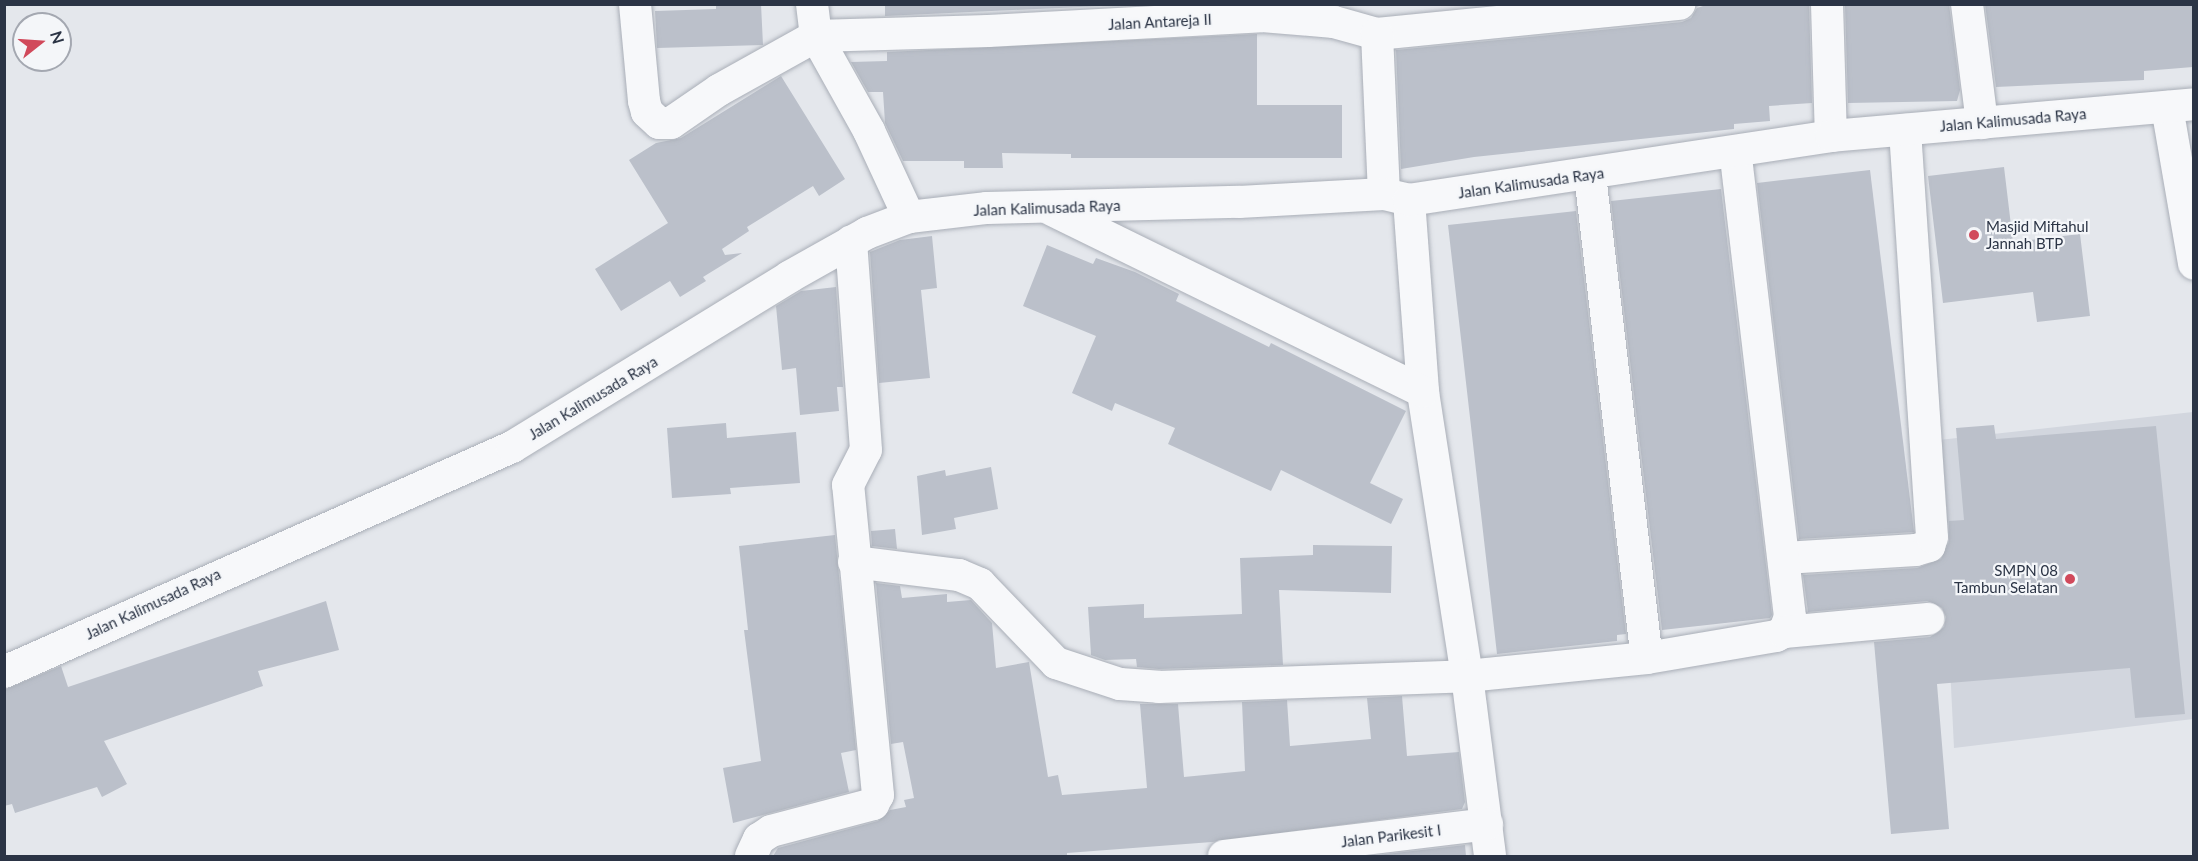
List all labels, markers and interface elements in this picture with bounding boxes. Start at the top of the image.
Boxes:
street label: Jalan Antareja II [1107,10,1213,34]
north arrow [12,12,72,72]
text: N [47,28,69,46]
street label: Jalan Kalimusada Raya [1939,105,2087,135]
street label: Jalan Kalimusada Raya [1457,164,1605,202]
street label: Jalan Kalimusada Raya [973,196,1121,220]
place label: Masjid Miftahul Jannah BTP [1986,217,2089,252]
marker: Masjid Miftahul Jannah BTP [1967,228,1981,242]
street label: Jalan Kalimusada Raya [525,352,661,444]
place label: SMPN 08 Tambun Selatan [1954,561,2058,596]
street label: Jalan Kalimusada Raya [83,565,223,643]
marker: SMPN 08 Tambun Selatan [2063,572,2077,586]
street label: Jalan Parikesit I [1340,821,1442,851]

